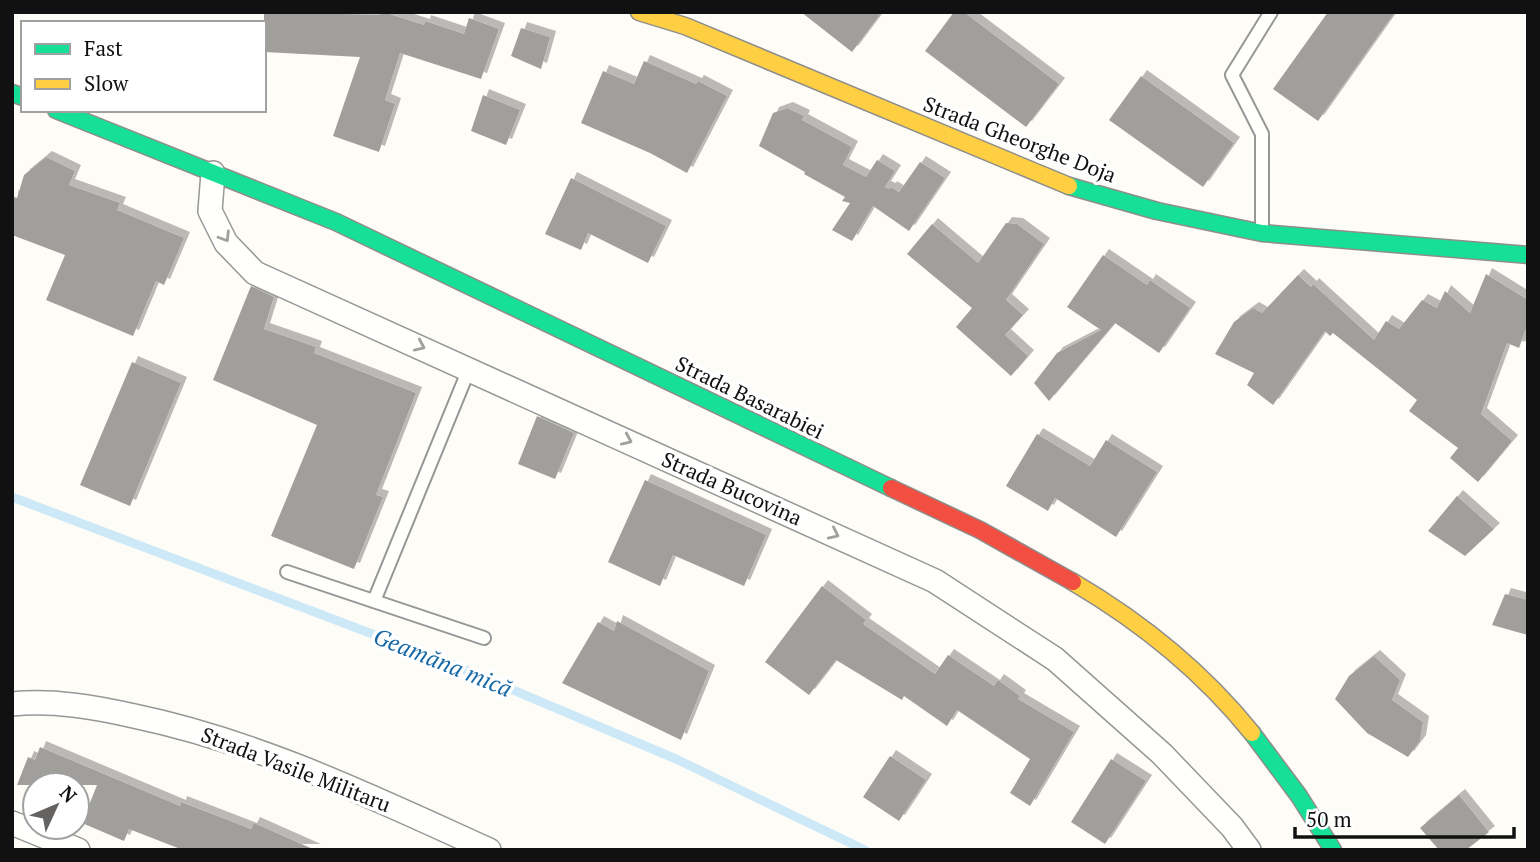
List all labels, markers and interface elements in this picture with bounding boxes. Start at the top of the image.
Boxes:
legend [21,21,266,112]
text: Fast [84,34,123,62]
text: Slow [84,69,129,97]
street label: Strada Gheorghe Doja [920,89,1121,189]
one-way arrow [216,230,229,243]
one-way arrow [413,338,425,352]
street label: Strada Basarabiei [671,349,829,445]
one-way arrow [620,432,632,446]
street label: Strada Bucovina [657,445,807,532]
one-way arrow [827,526,839,540]
water label: Geamăna mică [369,620,517,704]
street label: Strada Vasile Militaru [197,720,395,818]
north arrow [21,771,91,841]
text: N [55,780,83,808]
scale bar [1295,796,1514,840]
text: 50 m [1306,805,1352,833]

